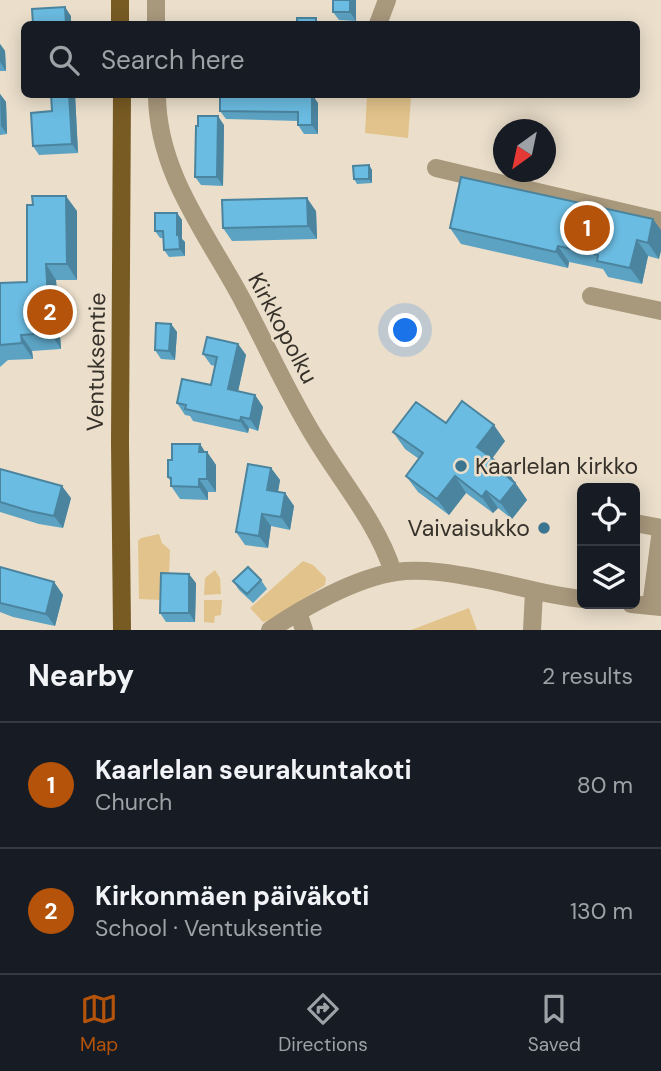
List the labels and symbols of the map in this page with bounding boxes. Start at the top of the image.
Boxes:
north arrow [493,119,556,182]
pin: 1 [564,202,610,254]
street label: Kirkkopolku [241,267,325,389]
pin: 2 [27,286,73,338]
street label: Ventuksentie [80,292,112,432]
your location [388,313,422,347]
place label: Kaarlelan kirkko [475,451,638,481]
marker: Kaarlelan kirkko [453,458,469,474]
place label: Vaivaisukko [408,513,530,543]
marker: Vaivaisukko [536,520,552,536]

